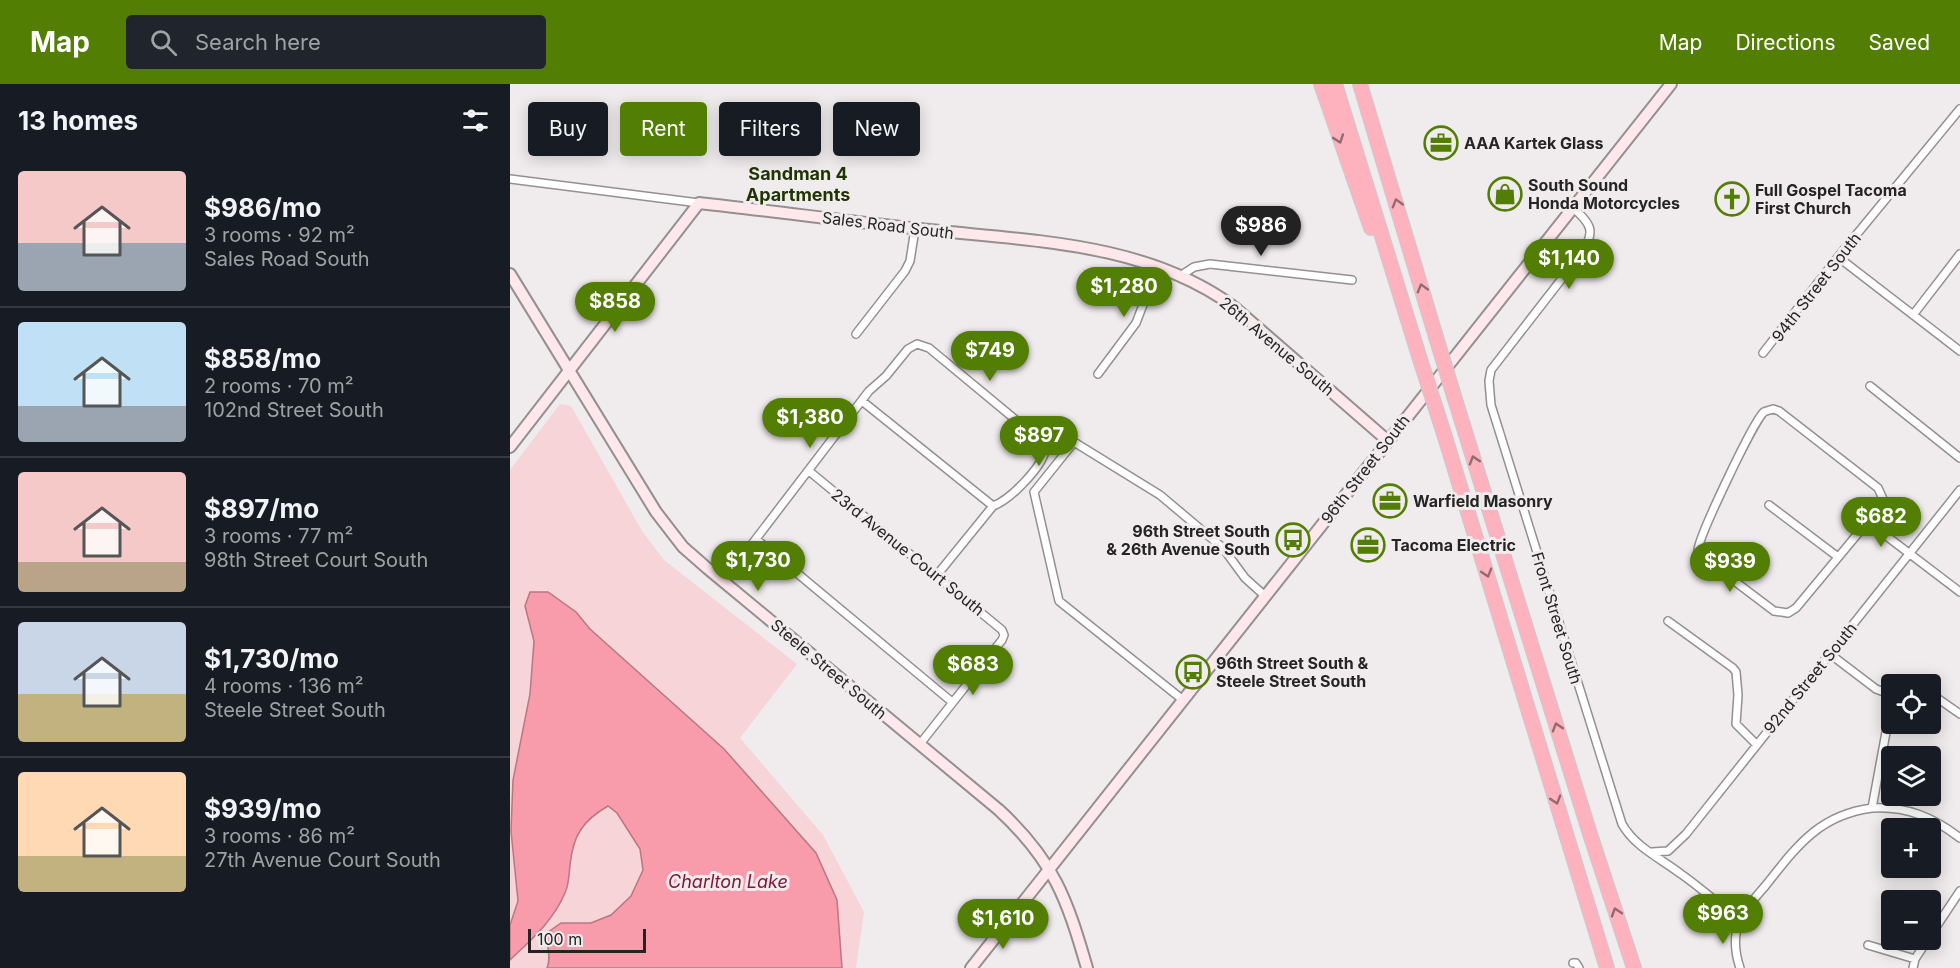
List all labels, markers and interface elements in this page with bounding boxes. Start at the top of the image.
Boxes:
search box [126,15,546,69]
text: Map [30,25,90,59]
icon: search [147,26,180,59]
text: Search here [195,29,321,55]
text: Map [1659,30,1702,55]
text: Directions [1735,30,1836,55]
text: Saved [1869,30,1930,55]
chip: Buy [528,102,608,156]
chip: Rent [620,102,707,156]
chip: Filters [719,102,821,156]
chip: New [833,102,920,156]
icon: filters [459,104,492,137]
text: 13 homes [18,105,138,136]
office icon: AAA Kartek Glass [1423,125,1459,161]
one-way arrow [1332,133,1345,144]
place label: AAA Kartek Glass [1464,133,1604,153]
district label: Sandman 4 Apartments [746,163,850,205]
place label: South Sound Honda Motorcycles [1528,175,1680,213]
shop icon: South Sound Honda Motorcycles [1487,176,1523,212]
place label: Full Gospel Tacoma First Church [1755,180,1907,218]
church icon: Full Gospel Tacoma First Church [1714,181,1750,217]
text: $986/mo [204,192,321,223]
icon: home [66,195,138,267]
one-way arrow [1392,198,1404,209]
pin: $986 [1225,206,1297,257]
street label: Sales Road South [821,207,955,243]
text: $986 [1235,213,1287,237]
text: 3 rooms · 92 m² [204,223,355,247]
street label: 94th Street South [1767,228,1865,346]
pin: $1,140 [1520,239,1618,290]
text: $1,140 [1538,246,1600,270]
text: Sales Road South [204,247,370,271]
pin: $1,280 [1075,267,1173,318]
text: $1,280 [1090,274,1158,298]
pin: $858 [579,282,651,333]
one-way arrow [1417,283,1429,294]
text: $858 [589,289,641,313]
street label: 26th Avenue South [1216,292,1338,400]
pin: $749 [954,331,1026,382]
text: $749 [965,338,1015,362]
text: $858/mo [204,343,321,374]
icon: home [66,346,138,418]
text: 2 rooms · 70 m² [204,374,354,398]
text: 102nd Street South [204,398,384,422]
pin: $1,380 [761,398,859,449]
text: $1,380 [776,405,844,429]
street label: 96th Street South [1316,411,1414,527]
pin: $897 [1003,416,1075,467]
text: $897 [1014,423,1064,447]
one-way arrow [1469,455,1481,466]
office icon: Warfield Masonry [1372,483,1408,519]
street label: 23rd Avenue Court South [827,484,989,620]
place label: Warfield Masonry [1413,491,1553,511]
text: $897/mo [204,493,319,524]
icon: home [66,496,138,568]
pin: $682 [1845,497,1917,548]
text: $682 [1855,504,1907,528]
place label: 96th Street South & 26th Avenue South [1106,521,1270,559]
bus stop icon: 96th Street South & 26th Avenue South [1275,522,1311,558]
text: 3 rooms · 77 m² [204,524,353,548]
office icon: Tacoma Electric [1350,527,1386,563]
place label: Tacoma Electric [1391,535,1516,555]
pin: $1,730 [709,541,807,592]
pin: $939 [1694,542,1766,593]
text: 98th Street Court South [204,548,428,572]
text: $1,730 [725,548,791,572]
street label: Front Street South [1527,549,1587,687]
text: $939 [1704,549,1756,573]
one-way arrow [1480,567,1492,578]
street label: Steele Street South [767,615,891,723]
street label: 92nd Street South [1759,618,1861,738]
text: $1,730/mo [204,643,339,674]
pin: $683 [937,645,1009,696]
icon: home [66,646,138,718]
text: $683 [947,652,999,676]
place label: 96th Street South & Steele Street South [1216,653,1369,691]
bus stop icon: 96th Street South & Steele Street South [1175,654,1211,690]
text: 4 rooms · 136 m² [204,674,364,698]
map controls [1881,674,1941,950]
button: locate [1881,674,1941,734]
text: Steele Street South [204,698,386,722]
one-way arrow [1552,722,1564,733]
button: layers [1881,746,1941,806]
text: $939/mo [204,793,321,824]
one-way arrow [1549,794,1561,805]
icon: home [66,796,138,868]
button: + [1881,818,1941,878]
text: 3 rooms · 86 m² [204,824,355,848]
text: 27th Avenue Court South [204,848,441,872]
water label: Charlton Lake [668,871,788,892]
button: − [1881,890,1941,950]
pin: $963 [1687,894,1759,945]
pin: $1,610 [954,899,1052,950]
text: $963 [1697,901,1749,925]
text: $1,610 [972,906,1034,930]
one-way arrow [1611,907,1623,918]
scale bar [528,926,646,954]
text: 100 m [537,929,582,949]

